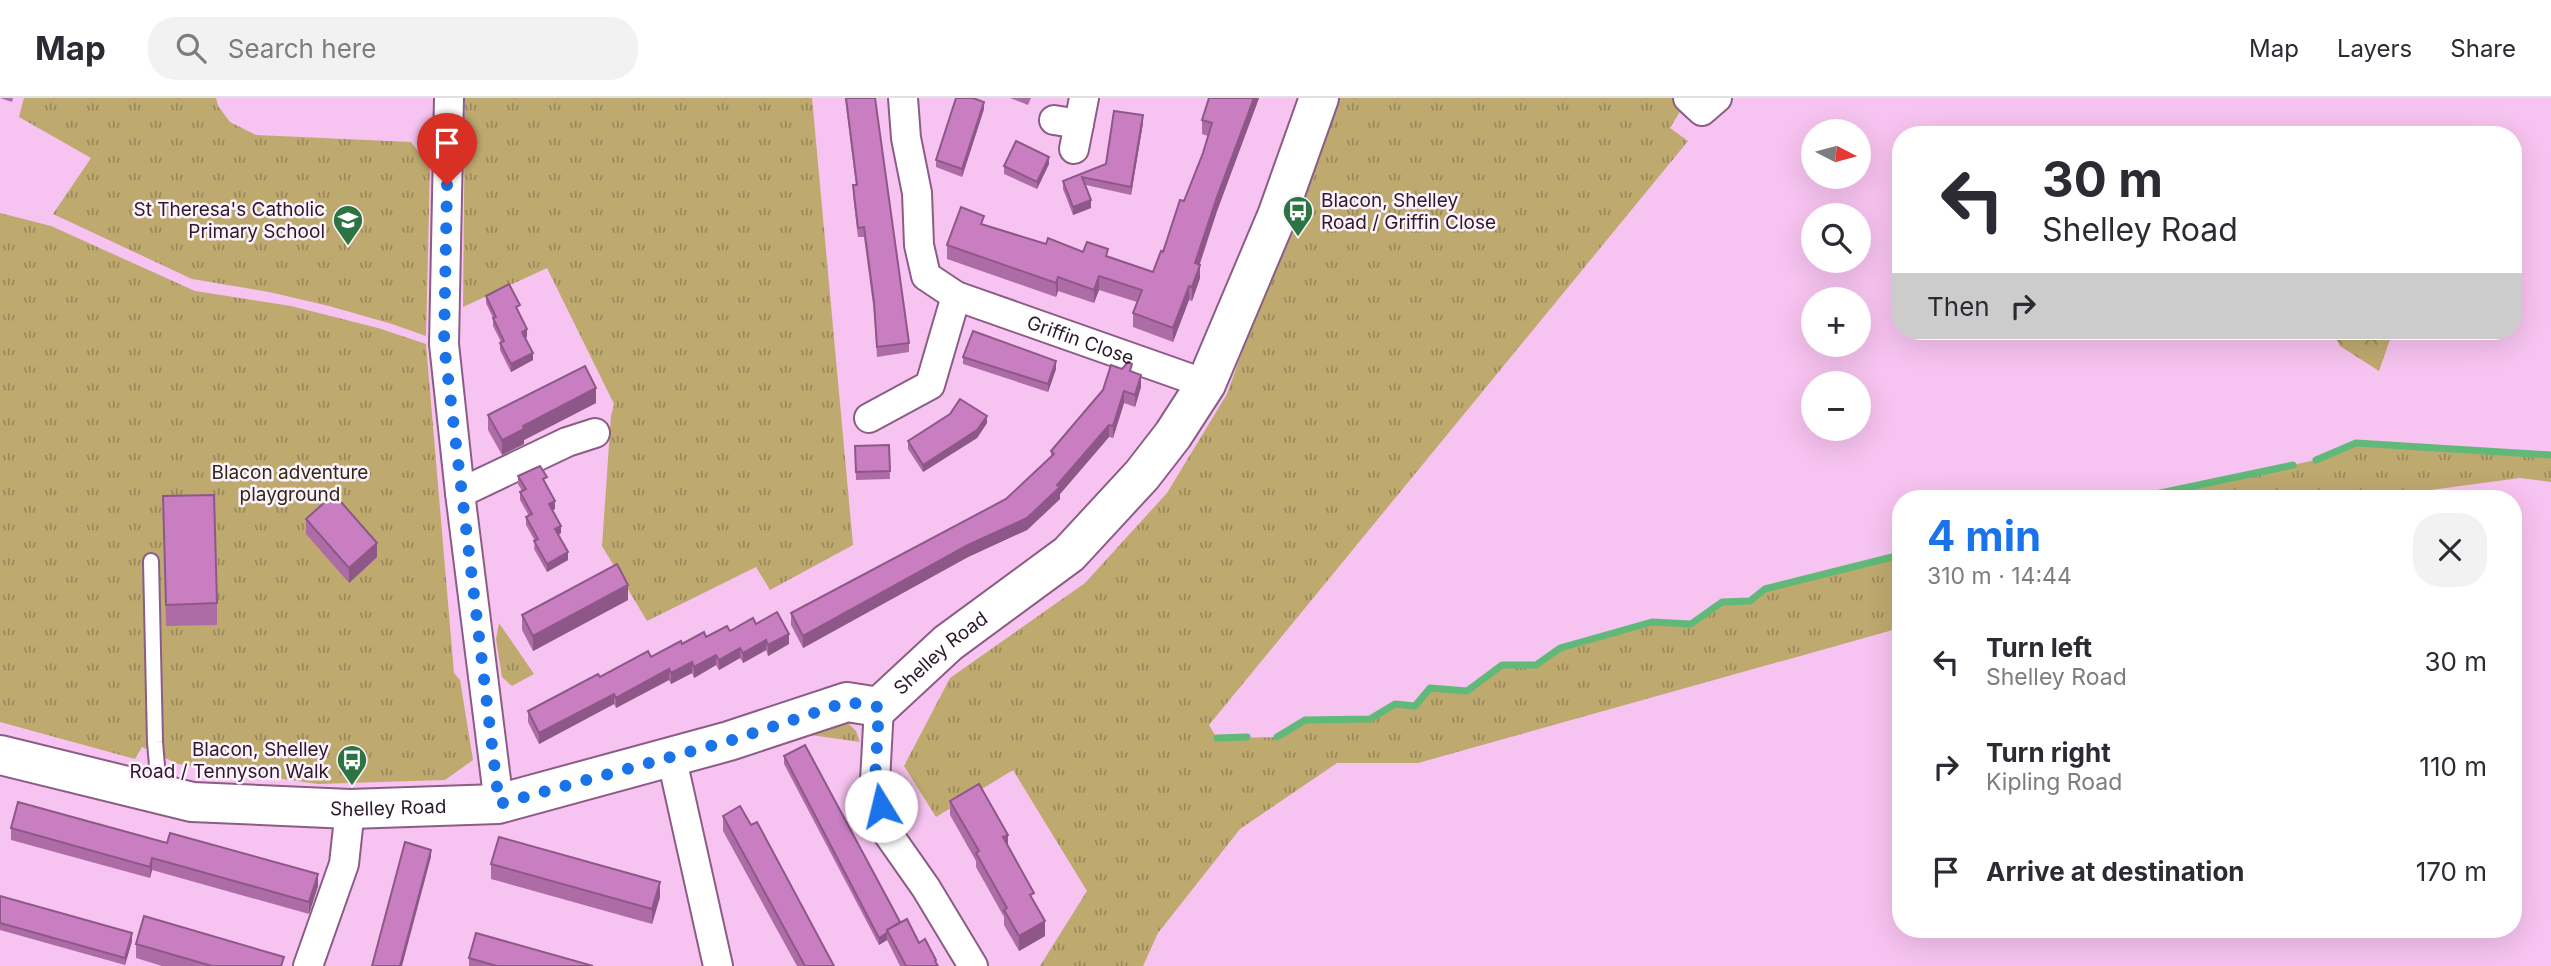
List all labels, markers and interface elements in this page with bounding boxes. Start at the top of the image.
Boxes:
search box [148,17,638,80]
text: Map [35,28,106,68]
icon: search [172,29,210,67]
text: Search here [228,33,376,64]
text: Map [2249,34,2299,63]
text: Layers [2337,34,2412,63]
text: Share [2450,34,2516,63]
pin [417,113,477,185]
north arrow [1801,119,1871,189]
map controls [1801,119,1871,441]
icon: arrive [428,124,466,162]
text: 30 m [2042,150,2163,209]
icon: left [1927,154,2018,245]
place label: Blacon, Shelley Road / Griffin Close [1321,189,1496,234]
bus stop icon: Blacon, Shelley Road / Griffin Close [1281,194,1315,238]
place label: St Theresa's Catholic Primary School [134,198,325,243]
school or university icon: St Theresa's Catholic Primary School [331,203,365,247]
button: search [1801,203,1871,273]
text: Shelley Road [2042,210,2238,249]
button: + [1801,287,1871,357]
icon: right [2004,287,2042,325]
text: Then [1927,291,1990,322]
street label: Griffin Close [1024,311,1137,370]
button: − [1801,371,1871,441]
park label: Blacon adventure playground [212,461,368,506]
text: 4 min [1927,510,2041,561]
button: close [2413,513,2487,587]
text: 310 m · 14:44 [1927,562,2072,590]
street label: Shelley Road [889,607,992,700]
text: Turn left [1986,632,2092,663]
icon: left [1927,643,1965,681]
text: 30 m [2424,646,2487,677]
text: Shelley Road [1986,663,2127,691]
text: Turn right [1986,737,2111,768]
place label: Blacon, Shelley Road / Tennyson Walk [129,738,330,783]
bus stop icon: Blacon, Shelley Road / Tennyson Walk [335,743,369,787]
icon: right [1927,748,1965,786]
text: 110 m [2419,751,2487,782]
text: Kipling Road [1986,768,2122,796]
position arrow [844,769,918,843]
street label: Shelley Road [329,795,447,821]
icon: arrive [1927,853,1965,891]
text: Arrive at destination [1986,856,2245,887]
text: 170 m [2416,856,2487,887]

